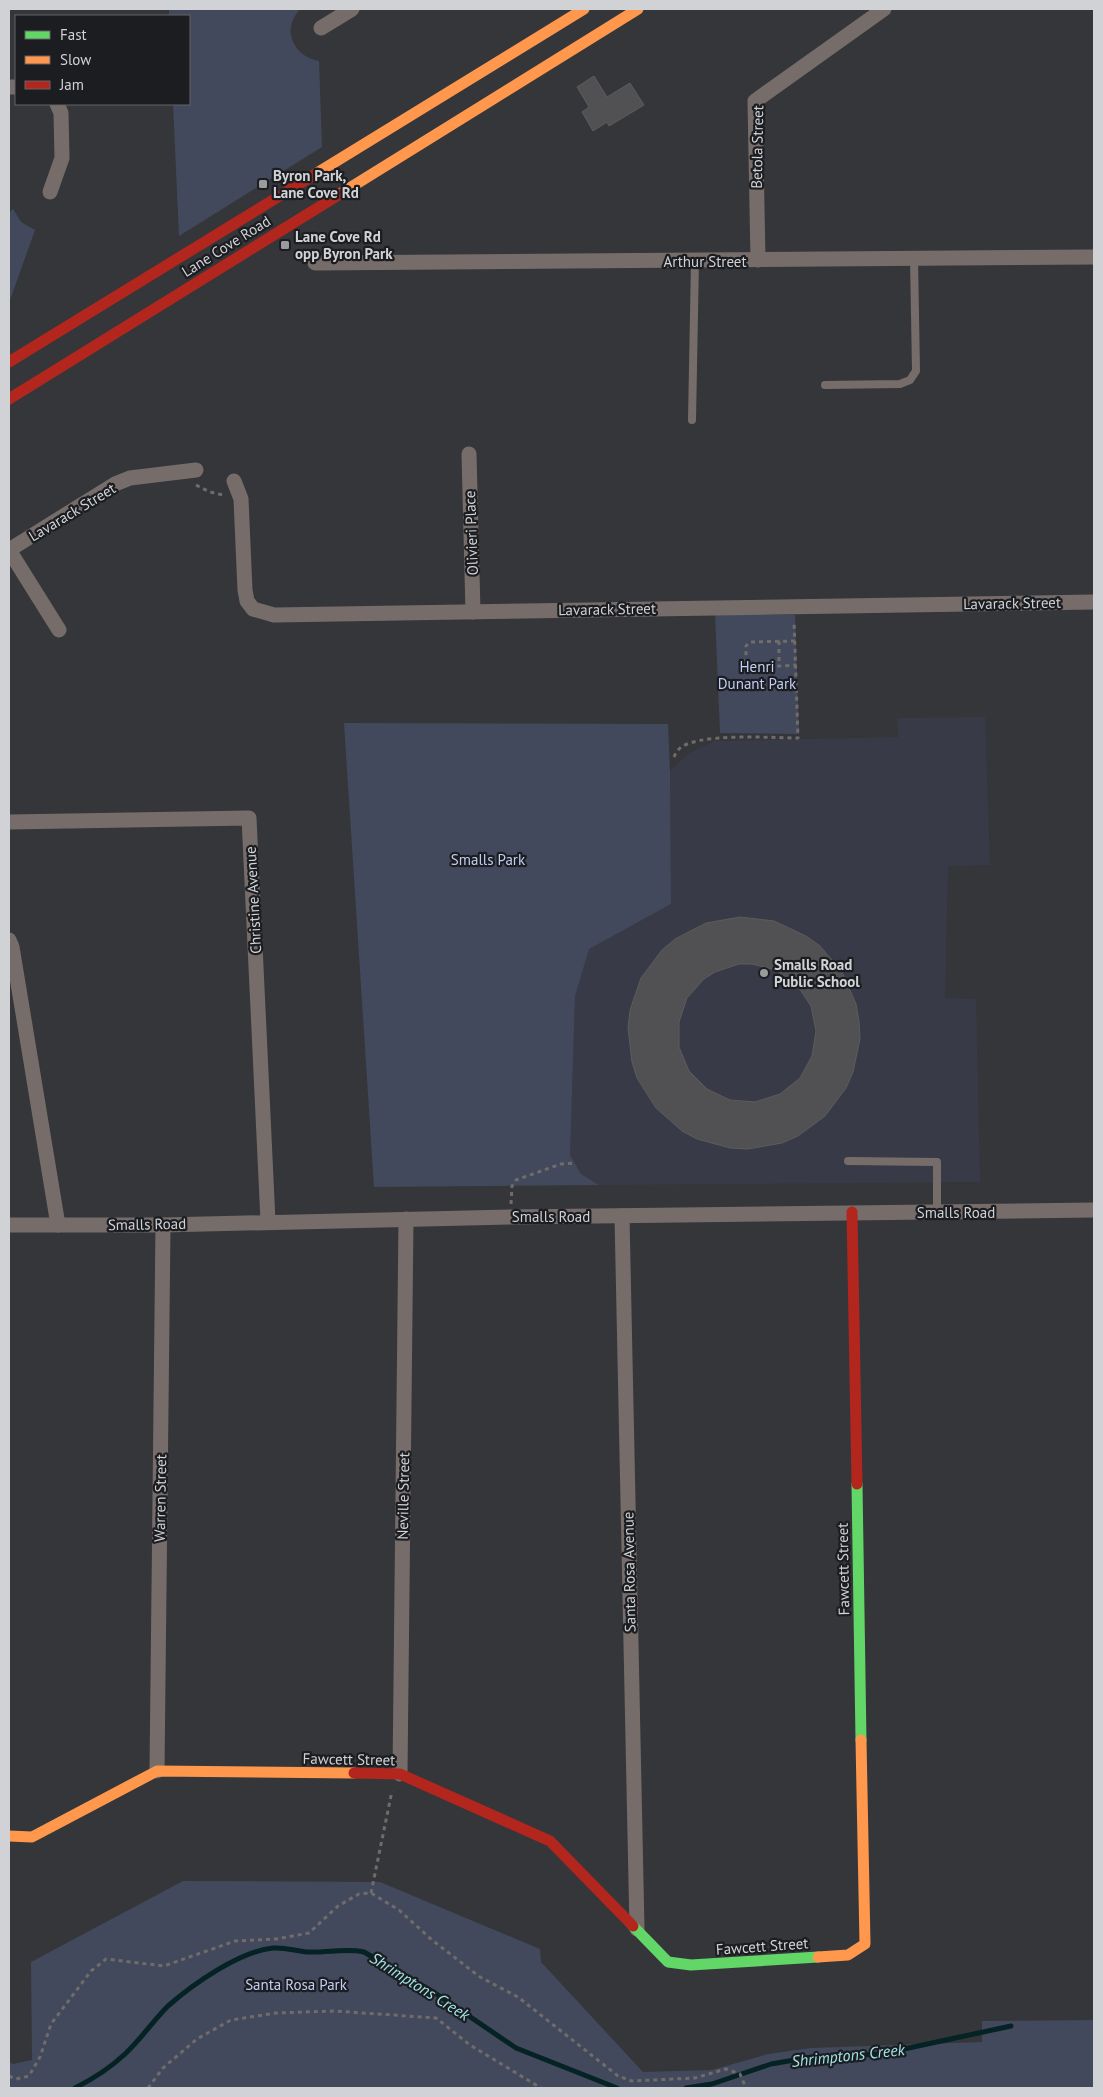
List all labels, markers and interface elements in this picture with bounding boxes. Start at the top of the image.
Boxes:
legend [15,15,190,105]
text: Fast [60,25,87,44]
text: Slow [60,50,91,69]
text: Jam [59,75,84,94]
street label: Betola Street [747,105,767,189]
place label: Byron Park, Lane Cove Rd [273,166,359,202]
marker: Byron Park, Lane Cove Rd [257,178,269,190]
street label: Lane Cove Road [178,211,274,281]
place label: Lane Cove Rd opp Byron Park [295,227,393,263]
marker: Lane Cove Rd opp Byron Park [279,239,291,251]
street label: Arthur Street [663,252,747,271]
street label: Lavarack Street [25,479,119,545]
street label: Olivieri Place [460,490,482,576]
street label: Lavarack Street [963,593,1061,613]
street label: Lavarack Street [558,599,656,619]
park label: Henri Dunant Park [718,657,797,693]
street label: Christine Avenue [241,846,265,954]
park label: Smalls Park [451,850,526,869]
place label: Smalls Road Public School [774,955,860,991]
marker: Smalls Road Public School [758,967,770,979]
street label: Smalls Road [917,1203,995,1222]
street label: Smalls Road [512,1207,590,1226]
street label: Smalls Road [108,1214,186,1234]
street label: Neville Street [393,1452,413,1540]
street label: Warren Street [150,1454,170,1542]
street label: Santa Rosa Avenue [618,1512,640,1632]
street label: Fawcett Street [833,1523,853,1615]
street label: Fawcett Street [303,1749,395,1769]
street label: Fawcett Street [715,1933,809,1959]
water label: Shrimptons Creek [367,1947,474,2025]
park label: Santa Rosa Park [245,1975,348,1994]
water label: Shrimptons Creek [790,2039,906,2071]

